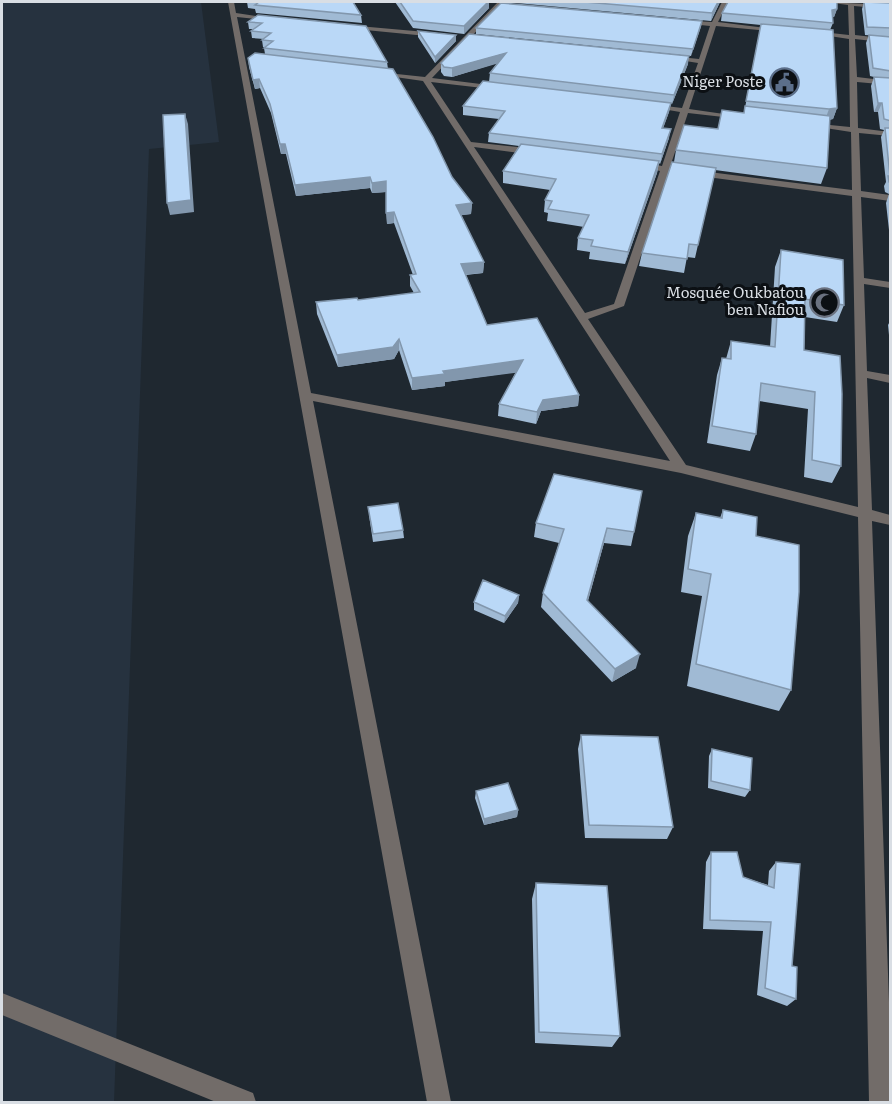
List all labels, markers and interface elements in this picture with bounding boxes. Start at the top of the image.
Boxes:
public building icon: Niger Poste [768,66,800,98]
place label: Niger Poste [682,69,763,92]
place label: Mosquée Oukbatou ben Nafiou [666,280,804,320]
mosque icon: Mosquée Oukbatou ben Nafiou [809,286,841,318]

